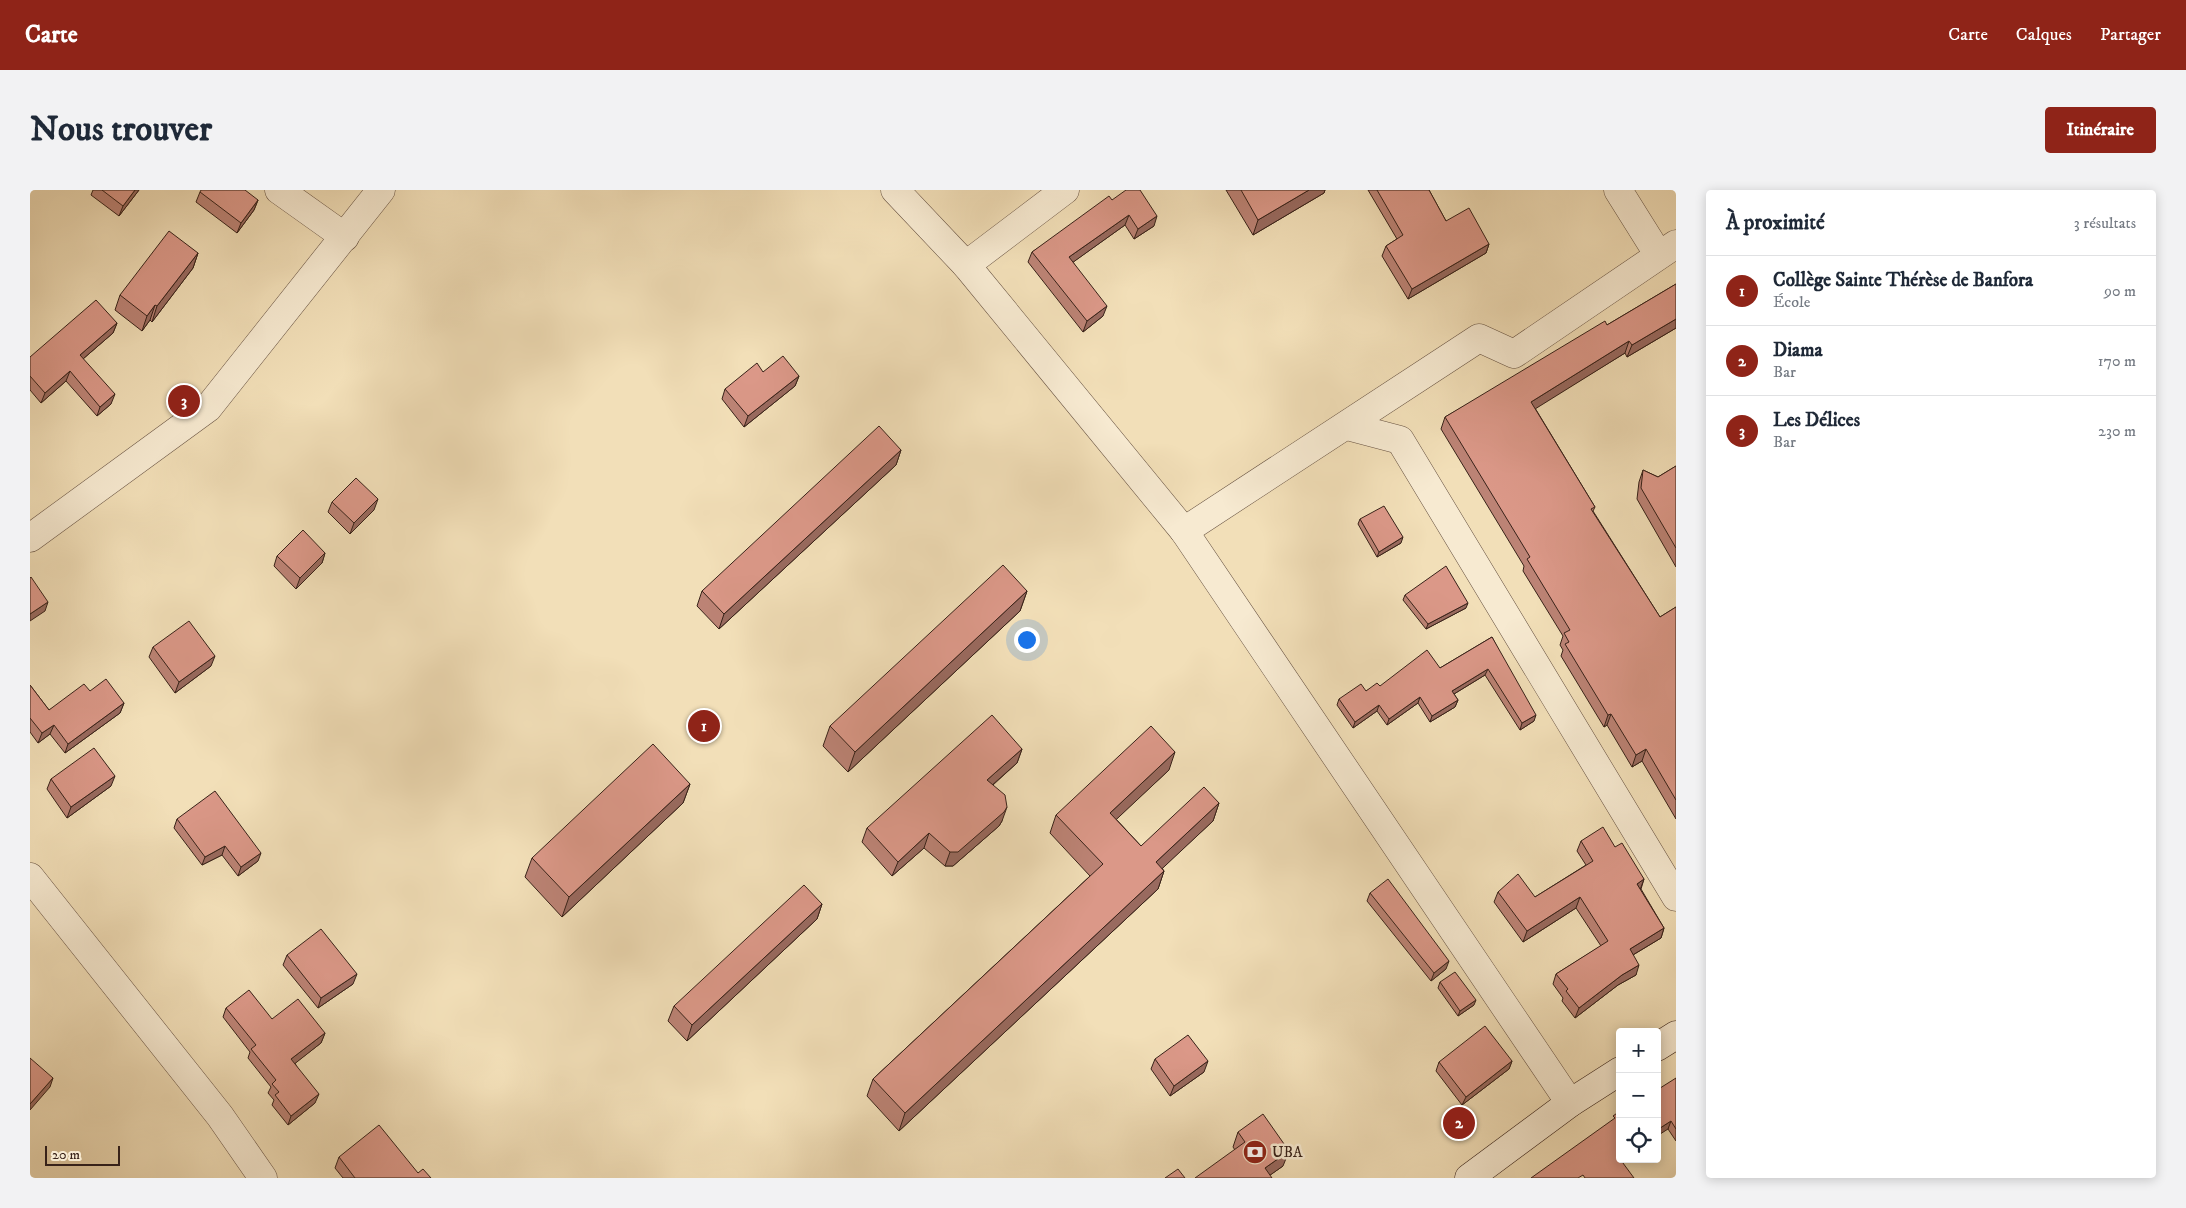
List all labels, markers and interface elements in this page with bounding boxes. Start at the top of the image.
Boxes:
text: Carte [25,20,78,50]
text: Carte [1948,24,1988,46]
text: Calques [2016,24,2072,46]
text: Partager [2100,24,2161,46]
button: Itinéraire [2045,107,2156,153]
text: Nous trouver [30,108,212,152]
text: À proximité [1726,210,1825,236]
text: 3 résultats [2074,213,2136,233]
text: Collège Sainte Thérèse de Banfora [1773,269,2033,292]
text: 1 [1739,281,1745,301]
text: 90 m [2104,281,2136,301]
text: École [1773,292,1810,312]
text: Diama [1773,339,1822,362]
text: 2 [1738,351,1746,371]
text: 170 m [2098,351,2136,371]
text: Bar [1773,362,1796,382]
pin: 3 [168,382,200,420]
text: Les Délices [1773,409,1860,432]
text: 3 [1739,421,1745,441]
text: 230 m [2098,421,2136,441]
text: Bar [1773,432,1796,452]
your location [1014,627,1040,653]
pin: 1 [688,707,720,745]
map controls [1616,1028,1661,1163]
button: + [1616,1028,1661,1073]
button: − [1616,1073,1661,1118]
pin: 2 [1443,1104,1475,1142]
button: locate [1616,1118,1661,1163]
bank icon: UBA [1242,1139,1268,1165]
scale bar [45,1143,120,1166]
place label: UBA [1272,1143,1303,1162]
text: 20 m [52,1146,80,1164]

